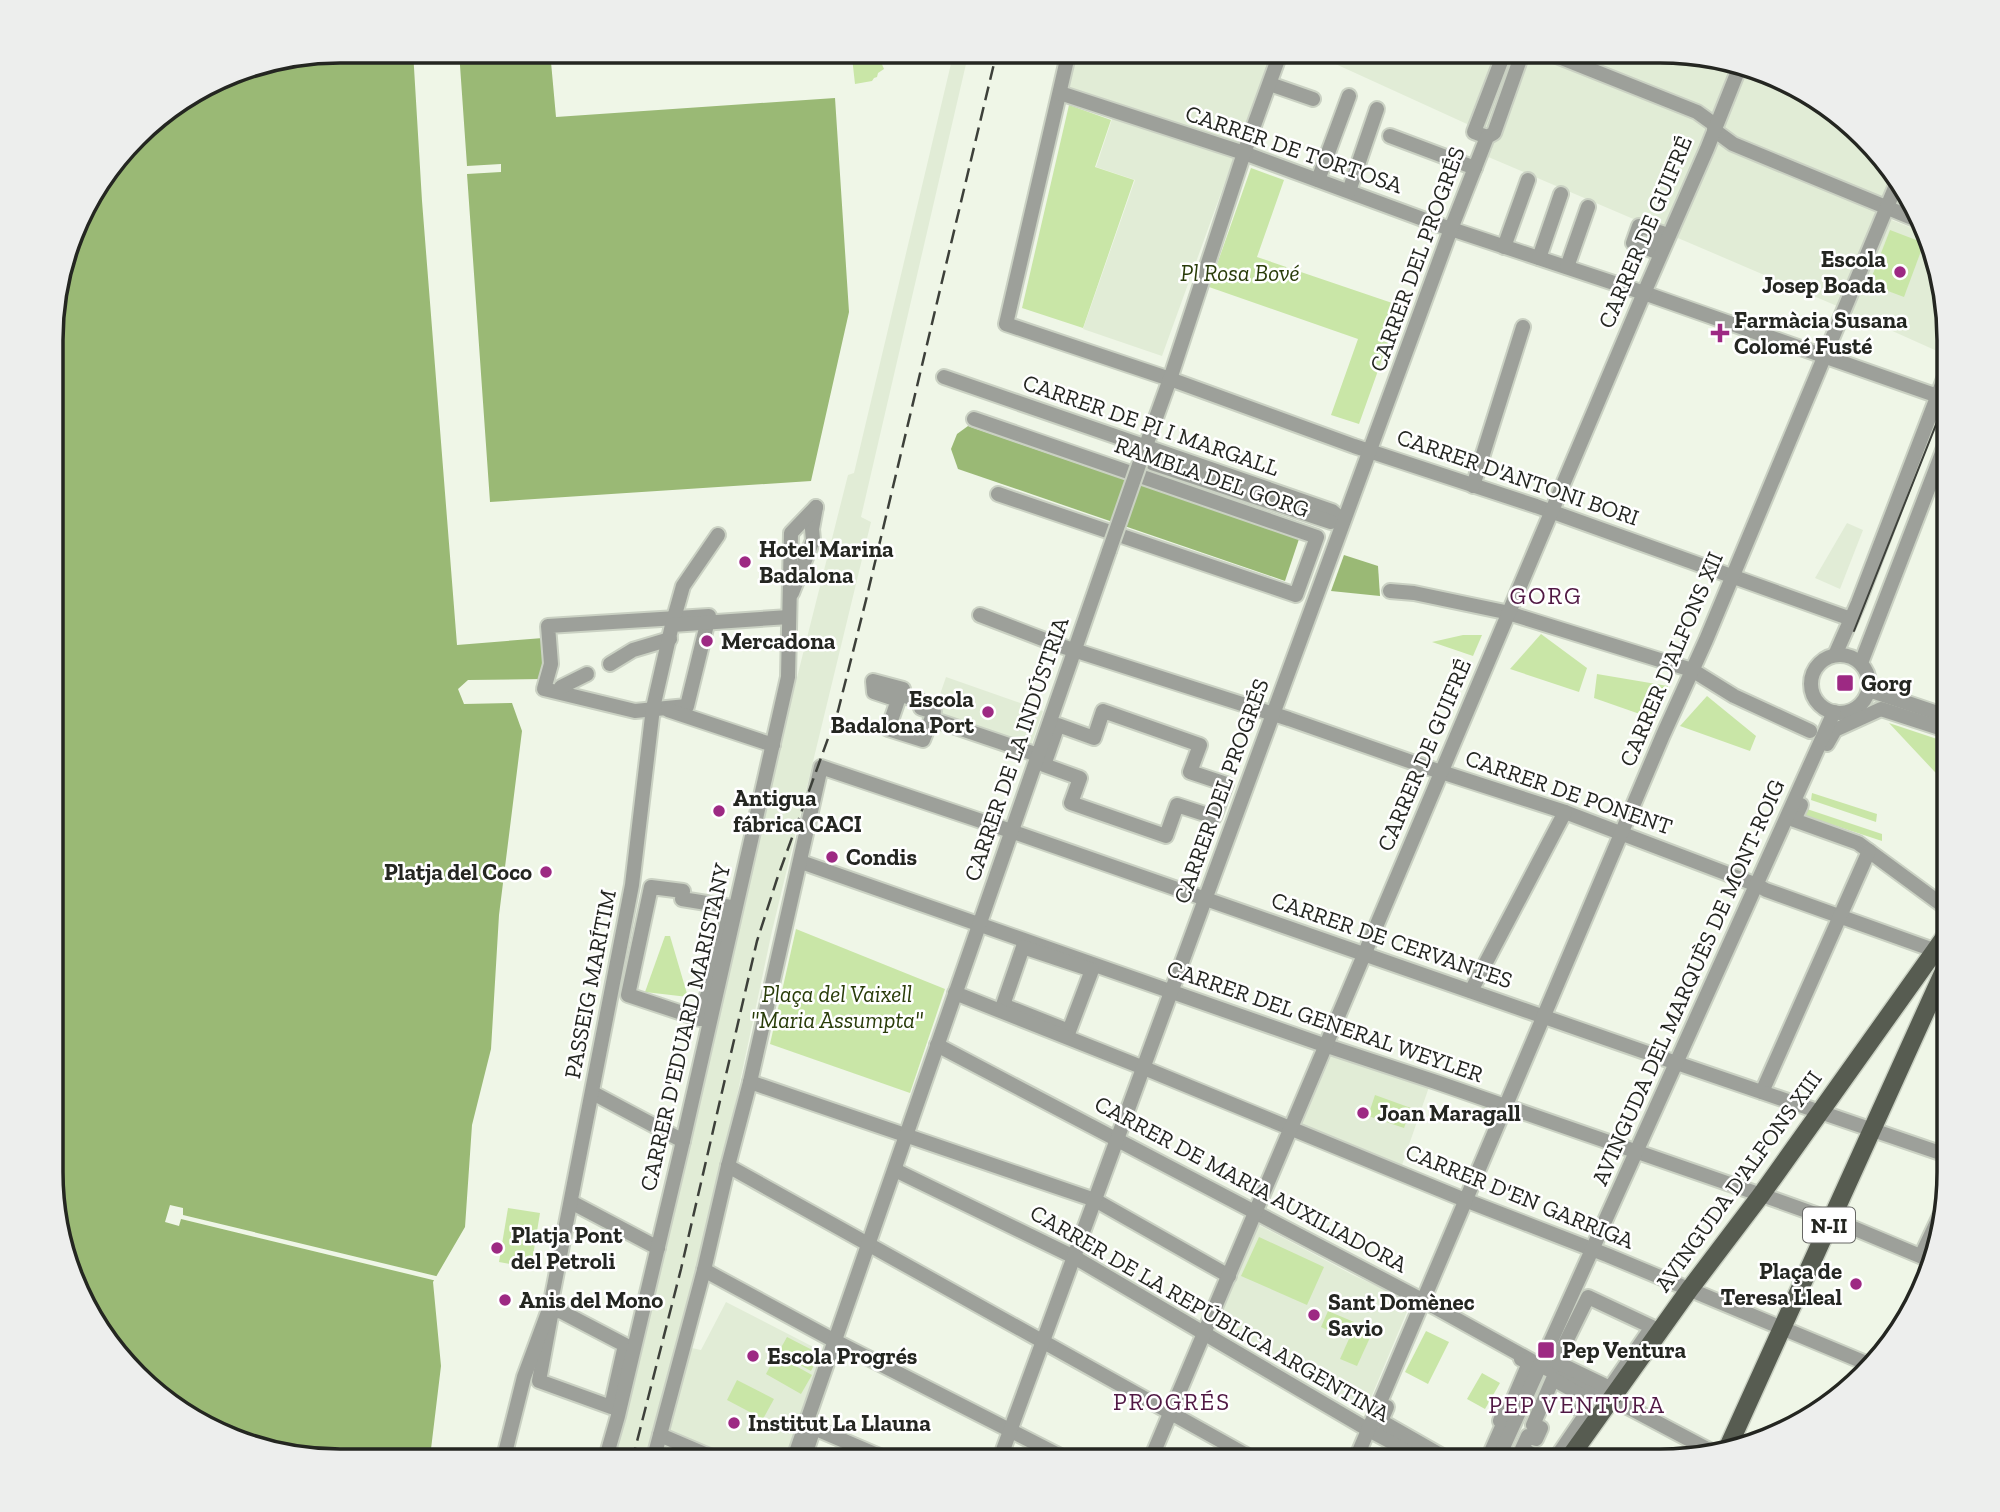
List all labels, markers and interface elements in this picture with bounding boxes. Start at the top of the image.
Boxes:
street label: CARRER DE TORTOSA [1182,99,1407,200]
street label: CARRER DE GUIFRÉ [1592,132,1698,332]
street label: CARRER DEL PROGRÉS [1363,143,1471,375]
place label: Escola Josep Boada [1762,245,1886,299]
park label: Pl Rosa Bové [1180,259,1300,287]
marker: Escola Josep Boada [1892,264,1908,280]
place label: Farmàcia Susana Colomé Fusté [1734,306,1908,360]
marker: Farmàcia Susana Colomé Fusté [1712,325,1728,341]
street label: CARRER DE PI I MARGALL [1019,368,1283,482]
street label: CARRER D'ANTONI BORI [1393,422,1643,532]
street label: RAMBLA DEL GORG [1111,431,1313,524]
place label: Hotel Marina Badalona [759,535,894,589]
street label: CARRER D'ALFONS XII [1613,547,1729,771]
marker: Hotel Marina Badalona [737,554,753,570]
district label: GORG [1510,581,1583,610]
street label: CARRER DE LA INDÚSTRIA [958,612,1075,885]
place label: Mercadona [721,627,836,655]
marker: Mercadona [699,633,715,649]
street label: CARRER DE GUIFRÉ [1371,655,1477,855]
place label: Gorg [1861,669,1912,697]
marker: Gorg [1835,673,1855,693]
street label: CARRER DEL PROGRÉS [1167,675,1275,907]
place label: Escola Badalona Port [830,685,975,739]
marker: Escola Badalona Port [980,704,996,720]
street label: CARRER DE PONENT [1462,743,1676,841]
street label: AVINGUDA DEL MARQUÈS DE MONT-ROIG [1585,775,1791,1189]
place label: Antigua fábrica CACI [733,784,862,838]
marker: Antigua fábrica CACI [711,803,727,819]
place label: Condis [846,843,917,871]
marker: Condis [824,849,840,865]
place label: Platja del Coco [384,858,532,886]
street label: CARRER D'EDUARD MARISTANY [634,860,737,1193]
marker: Platja del Coco [538,864,554,880]
street label: CARRER DE CERVANTES [1268,886,1516,994]
street label: PASSEIG MARÍTIM [558,887,622,1081]
street label: CARRER DEL GENERAL WEYLER [1163,954,1487,1088]
park label: Plaça del Vaixell "Maria Assumpta" [751,980,923,1034]
street label: AVINGUDA D'ALFONS XIII [1648,1065,1828,1297]
street label: CARRER DE MARIA AUXILIADORA [1090,1089,1413,1279]
place label: Joan Maragall [1377,1099,1521,1127]
marker: Joan Maragall [1355,1105,1371,1121]
street label: CARRER D'EN GARRIGA [1402,1137,1639,1255]
street label: CARRER DE LA REPÚBLICA ARGENTINA [1025,1198,1396,1428]
road number: N-II [1803,1208,1855,1242]
place label: Platja Pont del Petroli [511,1221,623,1275]
marker: Platja Pont del Petroli [489,1240,505,1256]
place label: Plaça de Teresa Lleal [1720,1257,1842,1311]
marker: Plaça de Teresa Lleal [1848,1276,1864,1292]
place label: Anis del Mono [519,1286,663,1314]
place label: Sant Domènec Savio [1328,1288,1475,1342]
marker: Anis del Mono [497,1292,513,1308]
marker: Sant Domènec Savio [1306,1307,1322,1323]
place label: Pep Ventura [1562,1336,1687,1364]
marker: Pep Ventura [1536,1340,1556,1360]
place label: Escola Progrés [767,1342,917,1370]
marker: Escola Progrés [745,1348,761,1364]
district label: PROGRÉS [1113,1387,1231,1416]
district label: PEP VENTURA [1488,1390,1666,1419]
place label: Institut La Llauna [748,1409,931,1437]
marker: Institut La Llauna [726,1415,742,1431]

